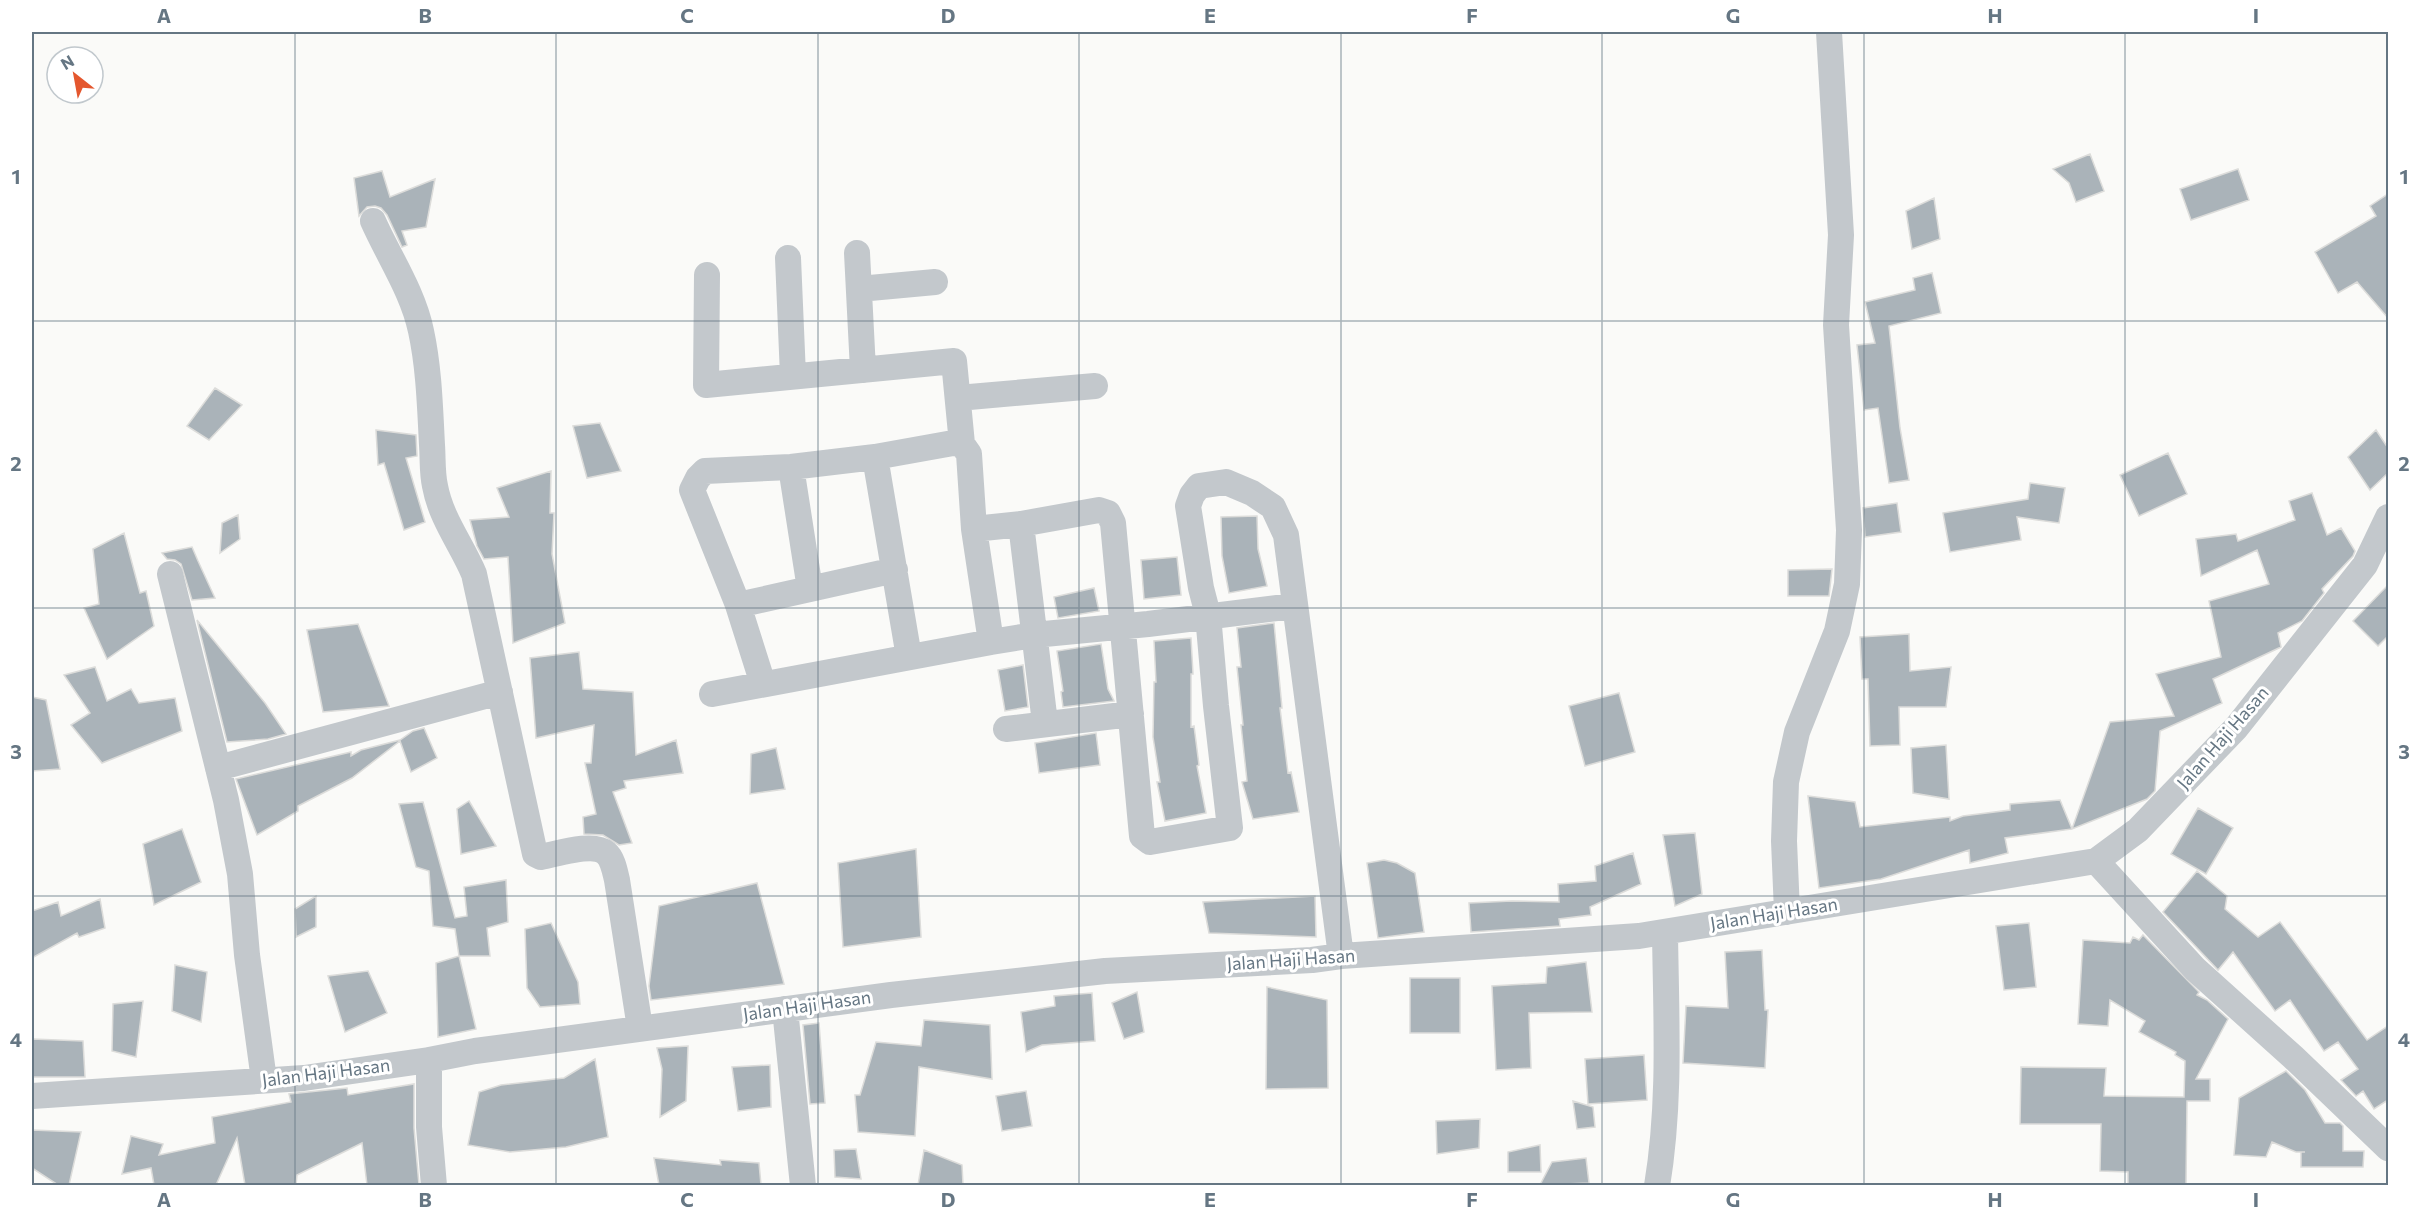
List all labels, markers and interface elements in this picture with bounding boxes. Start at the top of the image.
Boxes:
text: A [157,3,171,27]
text: B [418,3,432,27]
text: C [680,3,694,27]
text: D [941,3,955,27]
text: E [1204,3,1216,27]
text: F [1466,3,1478,27]
text: G [1726,3,1740,27]
text: H [1988,3,2003,27]
text: I [2253,3,2259,27]
north arrow [45,45,105,105]
text: N [57,50,77,73]
text: 1 [11,164,21,188]
text: 1 [2399,164,2409,188]
text: 2 [10,451,22,475]
text: 2 [2398,451,2410,475]
street label: Jalan Haji Hasan [2172,682,2273,793]
text: 3 [10,739,22,763]
text: 3 [2398,739,2410,763]
street label: Jalan Haji Hasan [1709,892,1839,934]
street label: Jalan Haji Hasan [1226,944,1356,974]
street label: Jalan Haji Hasan [742,985,872,1025]
text: 4 [10,1027,22,1051]
text: 4 [2398,1027,2410,1051]
street label: Jalan Haji Hasan [261,1053,391,1091]
text: A [157,1187,171,1211]
text: B [418,1187,432,1211]
text: C [680,1187,694,1211]
text: D [941,1187,955,1211]
text: E [1204,1187,1216,1211]
text: F [1466,1187,1478,1211]
text: G [1726,1187,1740,1211]
text: H [1988,1187,2003,1211]
text: I [2253,1187,2259,1211]

